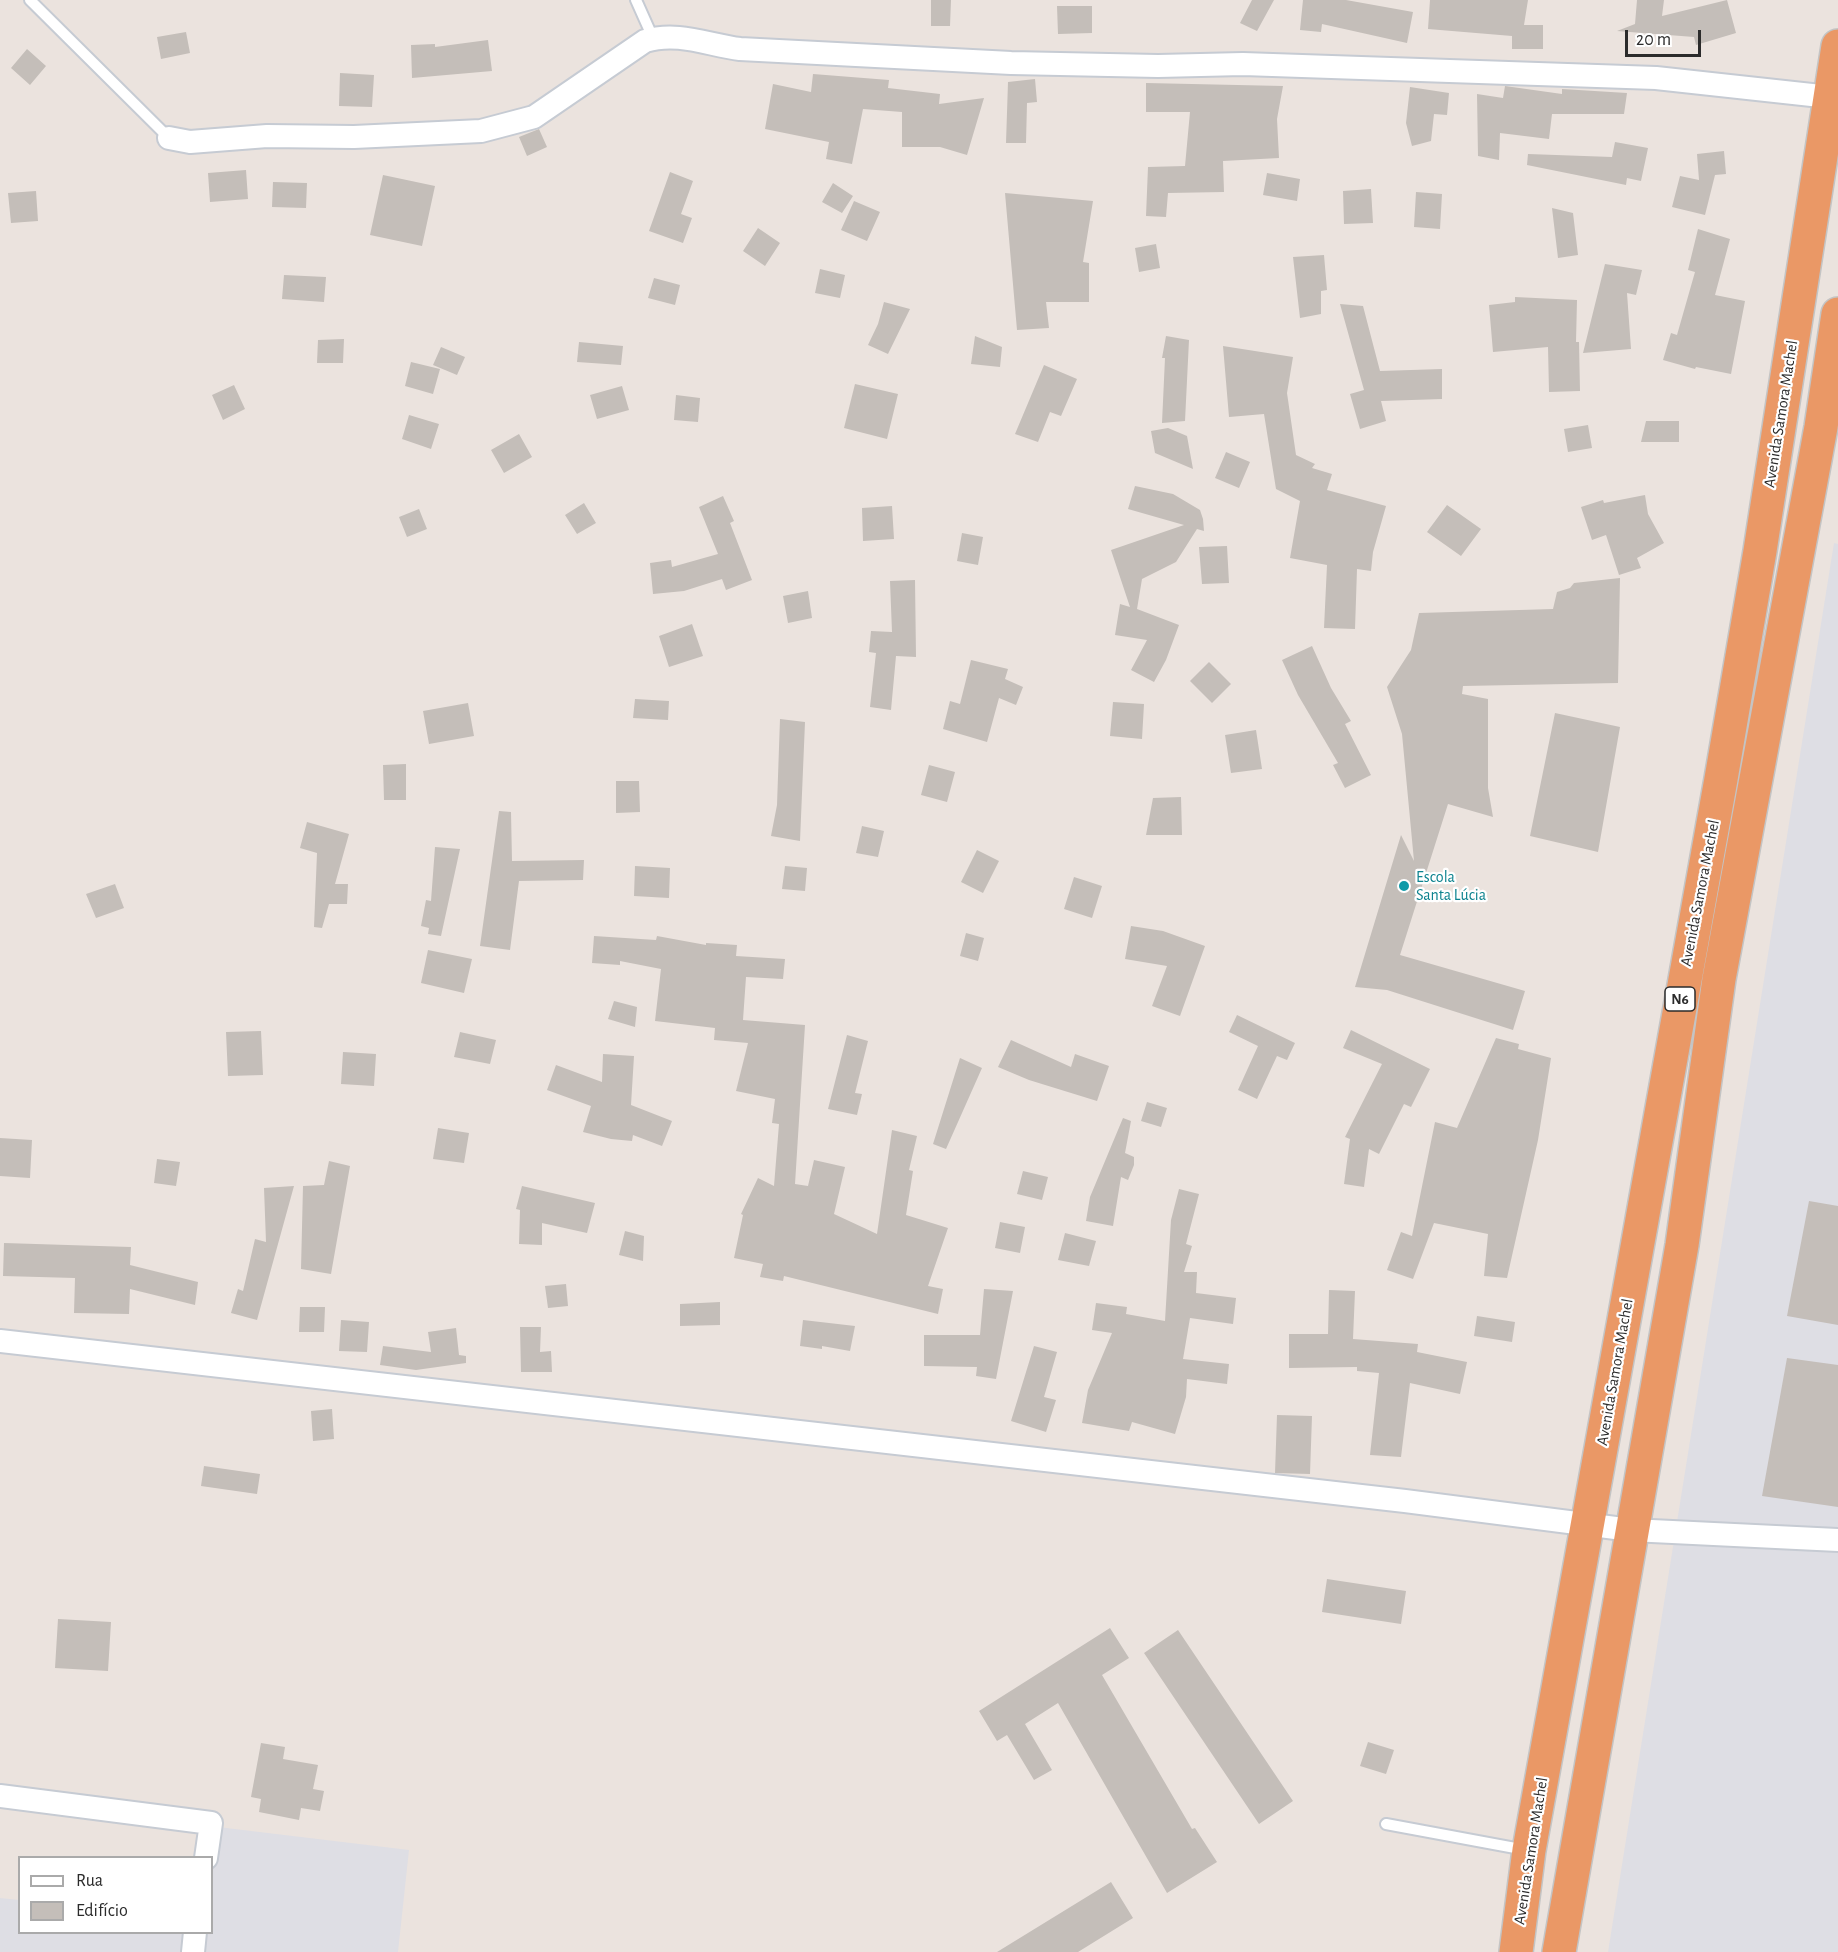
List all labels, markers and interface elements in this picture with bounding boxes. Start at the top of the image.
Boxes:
scale bar [1628,18,1704,56]
text: 20 m [1636,31,1671,49]
street label: Avenida Samora Machel [1760,339,1802,489]
street label: Avenida Samora Machel [1676,818,1724,968]
place label: Escola Santa Lúcia [1416,867,1486,905]
marker: Escola Santa Lúcia [1397,879,1411,893]
road number: N6 [1665,987,1695,1011]
street label: Avenida Samora Machel [1593,1297,1637,1447]
street label: Avenida Samora Machel [1510,1776,1552,1926]
legend [18,1856,213,1934]
text: Rua [76,1872,103,1890]
text: Edifício [76,1902,128,1920]

